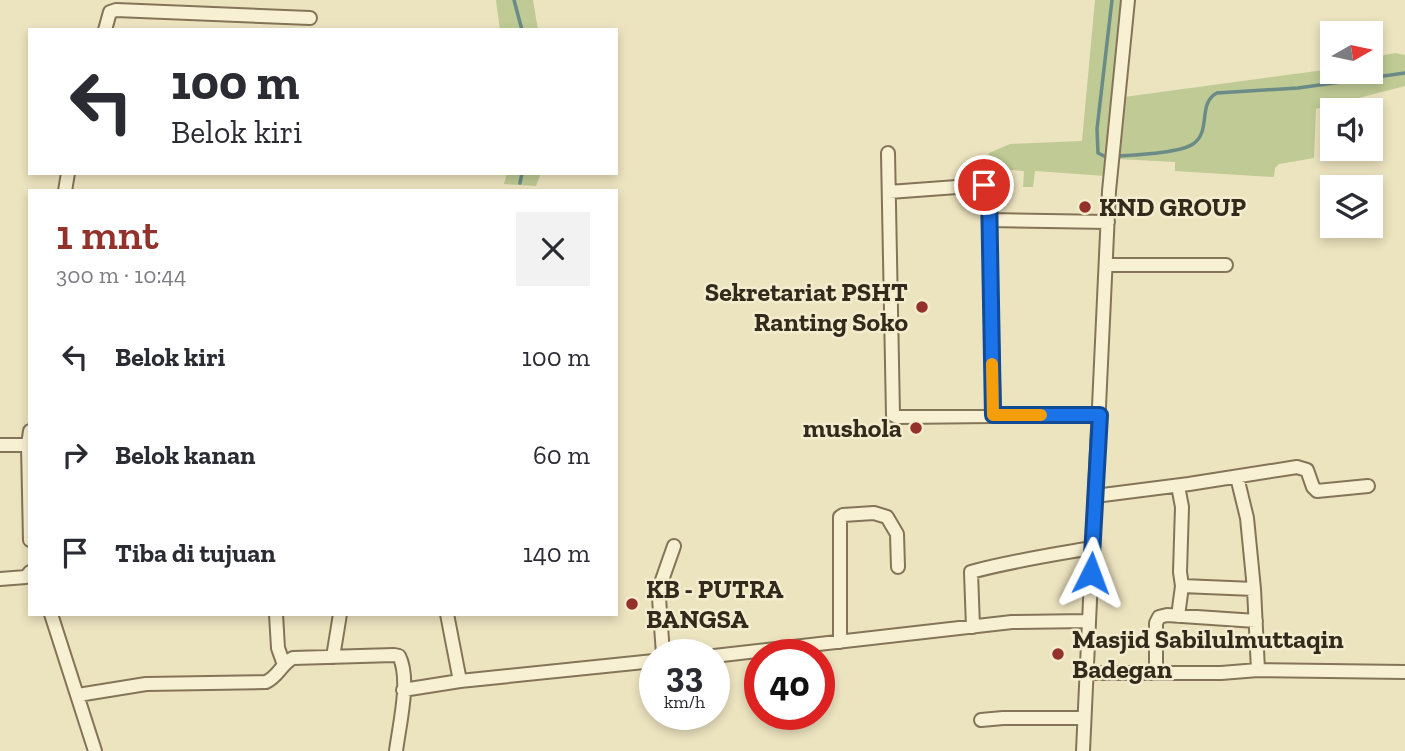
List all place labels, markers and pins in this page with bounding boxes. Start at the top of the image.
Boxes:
pin [954,155,1014,215]
place label: KND GROUP [1099,191,1246,223]
marker: KND GROUP [1077,199,1093,215]
place label: Sekretariat PSHT Ranting Soko [705,276,908,338]
marker: Sekretariat PSHT Ranting Soko [914,299,930,315]
place label: mushola [803,412,902,444]
marker: mushola [908,420,924,436]
place label: KB - PUTRA BANGSA [646,573,784,635]
marker: KB - PUTRA BANGSA [624,596,640,612]
place label: Masjid Sabilulmuttaqin Badegan [1072,623,1344,685]
marker: Masjid Sabilulmuttaqin Badegan [1050,646,1066,662]

